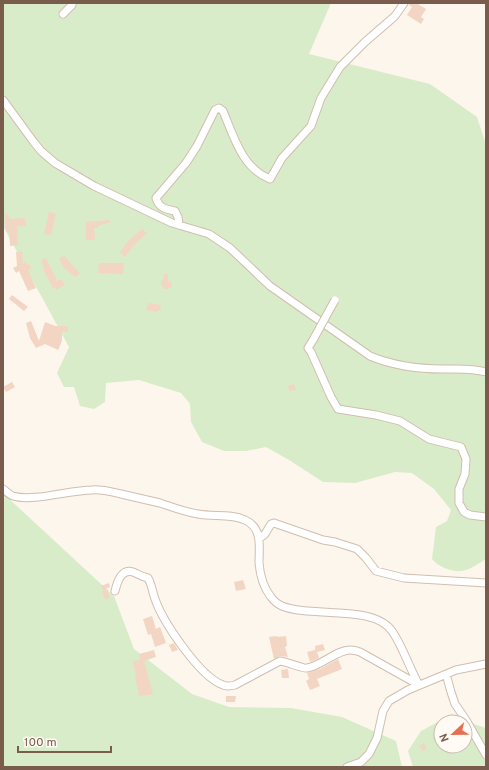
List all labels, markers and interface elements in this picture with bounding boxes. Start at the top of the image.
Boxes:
north arrow [433,714,473,754]
scale bar [18,728,111,754]
text: N [437,731,453,744]
text: 100 m [24,735,57,751]

